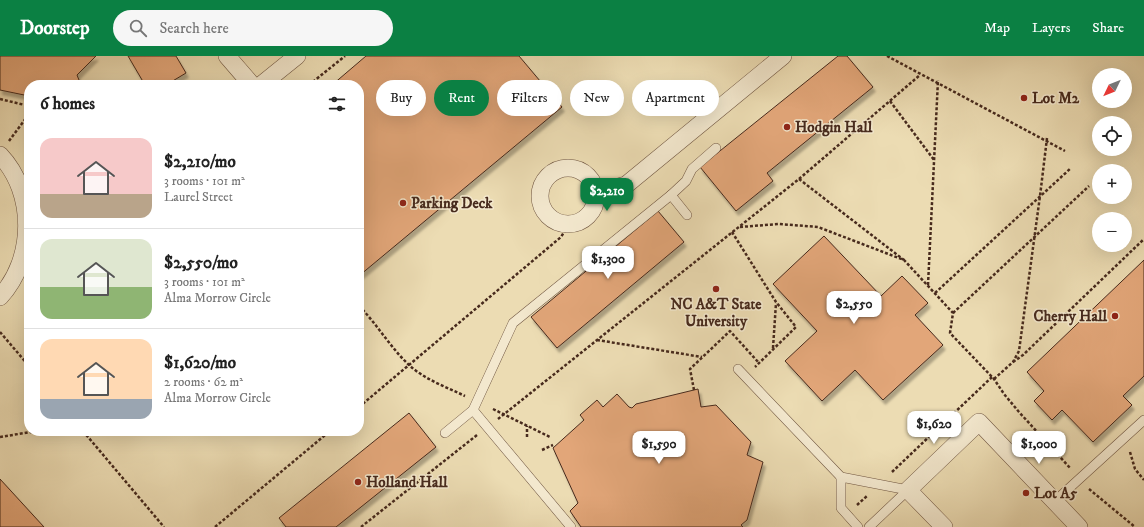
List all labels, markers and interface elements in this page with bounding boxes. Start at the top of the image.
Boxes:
search box [113,10,393,46]
text: Doorstep [20,17,89,40]
icon: search [127,17,149,39]
text: Search here [159,19,229,38]
text: Map [984,19,1010,37]
text: Layers [1032,19,1070,37]
text: Share [1092,19,1124,37]
north arrow [1092,68,1132,108]
map controls [1092,68,1132,252]
chip: Buy [376,80,426,116]
chip: Rent [434,80,489,116]
chip: Filters [497,80,562,116]
chip: New [570,80,624,116]
chip: Apartment [632,80,719,116]
place label: Lot M2 [1032,89,1080,108]
text: 6 homes [40,93,95,115]
icon: filters [326,93,348,115]
marker: Lot M2 [1019,93,1029,103]
button: locate [1092,116,1132,156]
place label: Hodgin Hall [795,118,873,137]
marker: Hodgin Hall [782,122,792,132]
text: $2,210/mo [164,151,236,173]
icon: home [72,154,120,202]
button: + [1092,164,1132,204]
text: 3 rooms · 101 m² [164,173,245,189]
pin: $2,210 [574,178,640,212]
text: $2,210 [589,183,625,199]
text: Laurel Street [164,189,233,205]
place label: Parking Deck [411,194,493,213]
marker: Parking Deck [398,198,408,208]
button: − [1092,212,1132,252]
pin: $1,300 [575,246,641,280]
text: $1,300 [591,251,625,267]
text: $2,550/mo [164,252,238,274]
icon: home [72,255,120,303]
text: 3 rooms · 101 m² [164,274,245,290]
marker: NC A&T State University [711,284,721,294]
text: Alma Morrow Circle [164,290,271,306]
pin: $2,550 [821,291,887,325]
place label: NC A&T State University [670,295,762,331]
text: $2,550 [836,296,872,312]
place label: Cherry Hall [1034,307,1107,326]
marker: Cherry Hall [1110,311,1120,321]
text: $1,620/mo [164,352,236,374]
icon: home [72,355,120,403]
text: 2 rooms · 62 m² [164,374,243,390]
text: Alma Morrow Circle [164,390,271,406]
pin: $1,620 [901,411,967,445]
text: $1,620 [916,416,952,432]
pin: $1,590 [626,431,692,465]
pin: $1,000 [1006,431,1072,465]
text: $1,590 [641,436,677,452]
text: $1,000 [1021,436,1057,452]
place label: Holland Hall [366,473,448,492]
marker: Holland Hall [353,477,363,487]
place label: Lot A5 [1034,484,1078,503]
marker: Lot A5 [1021,488,1031,498]

